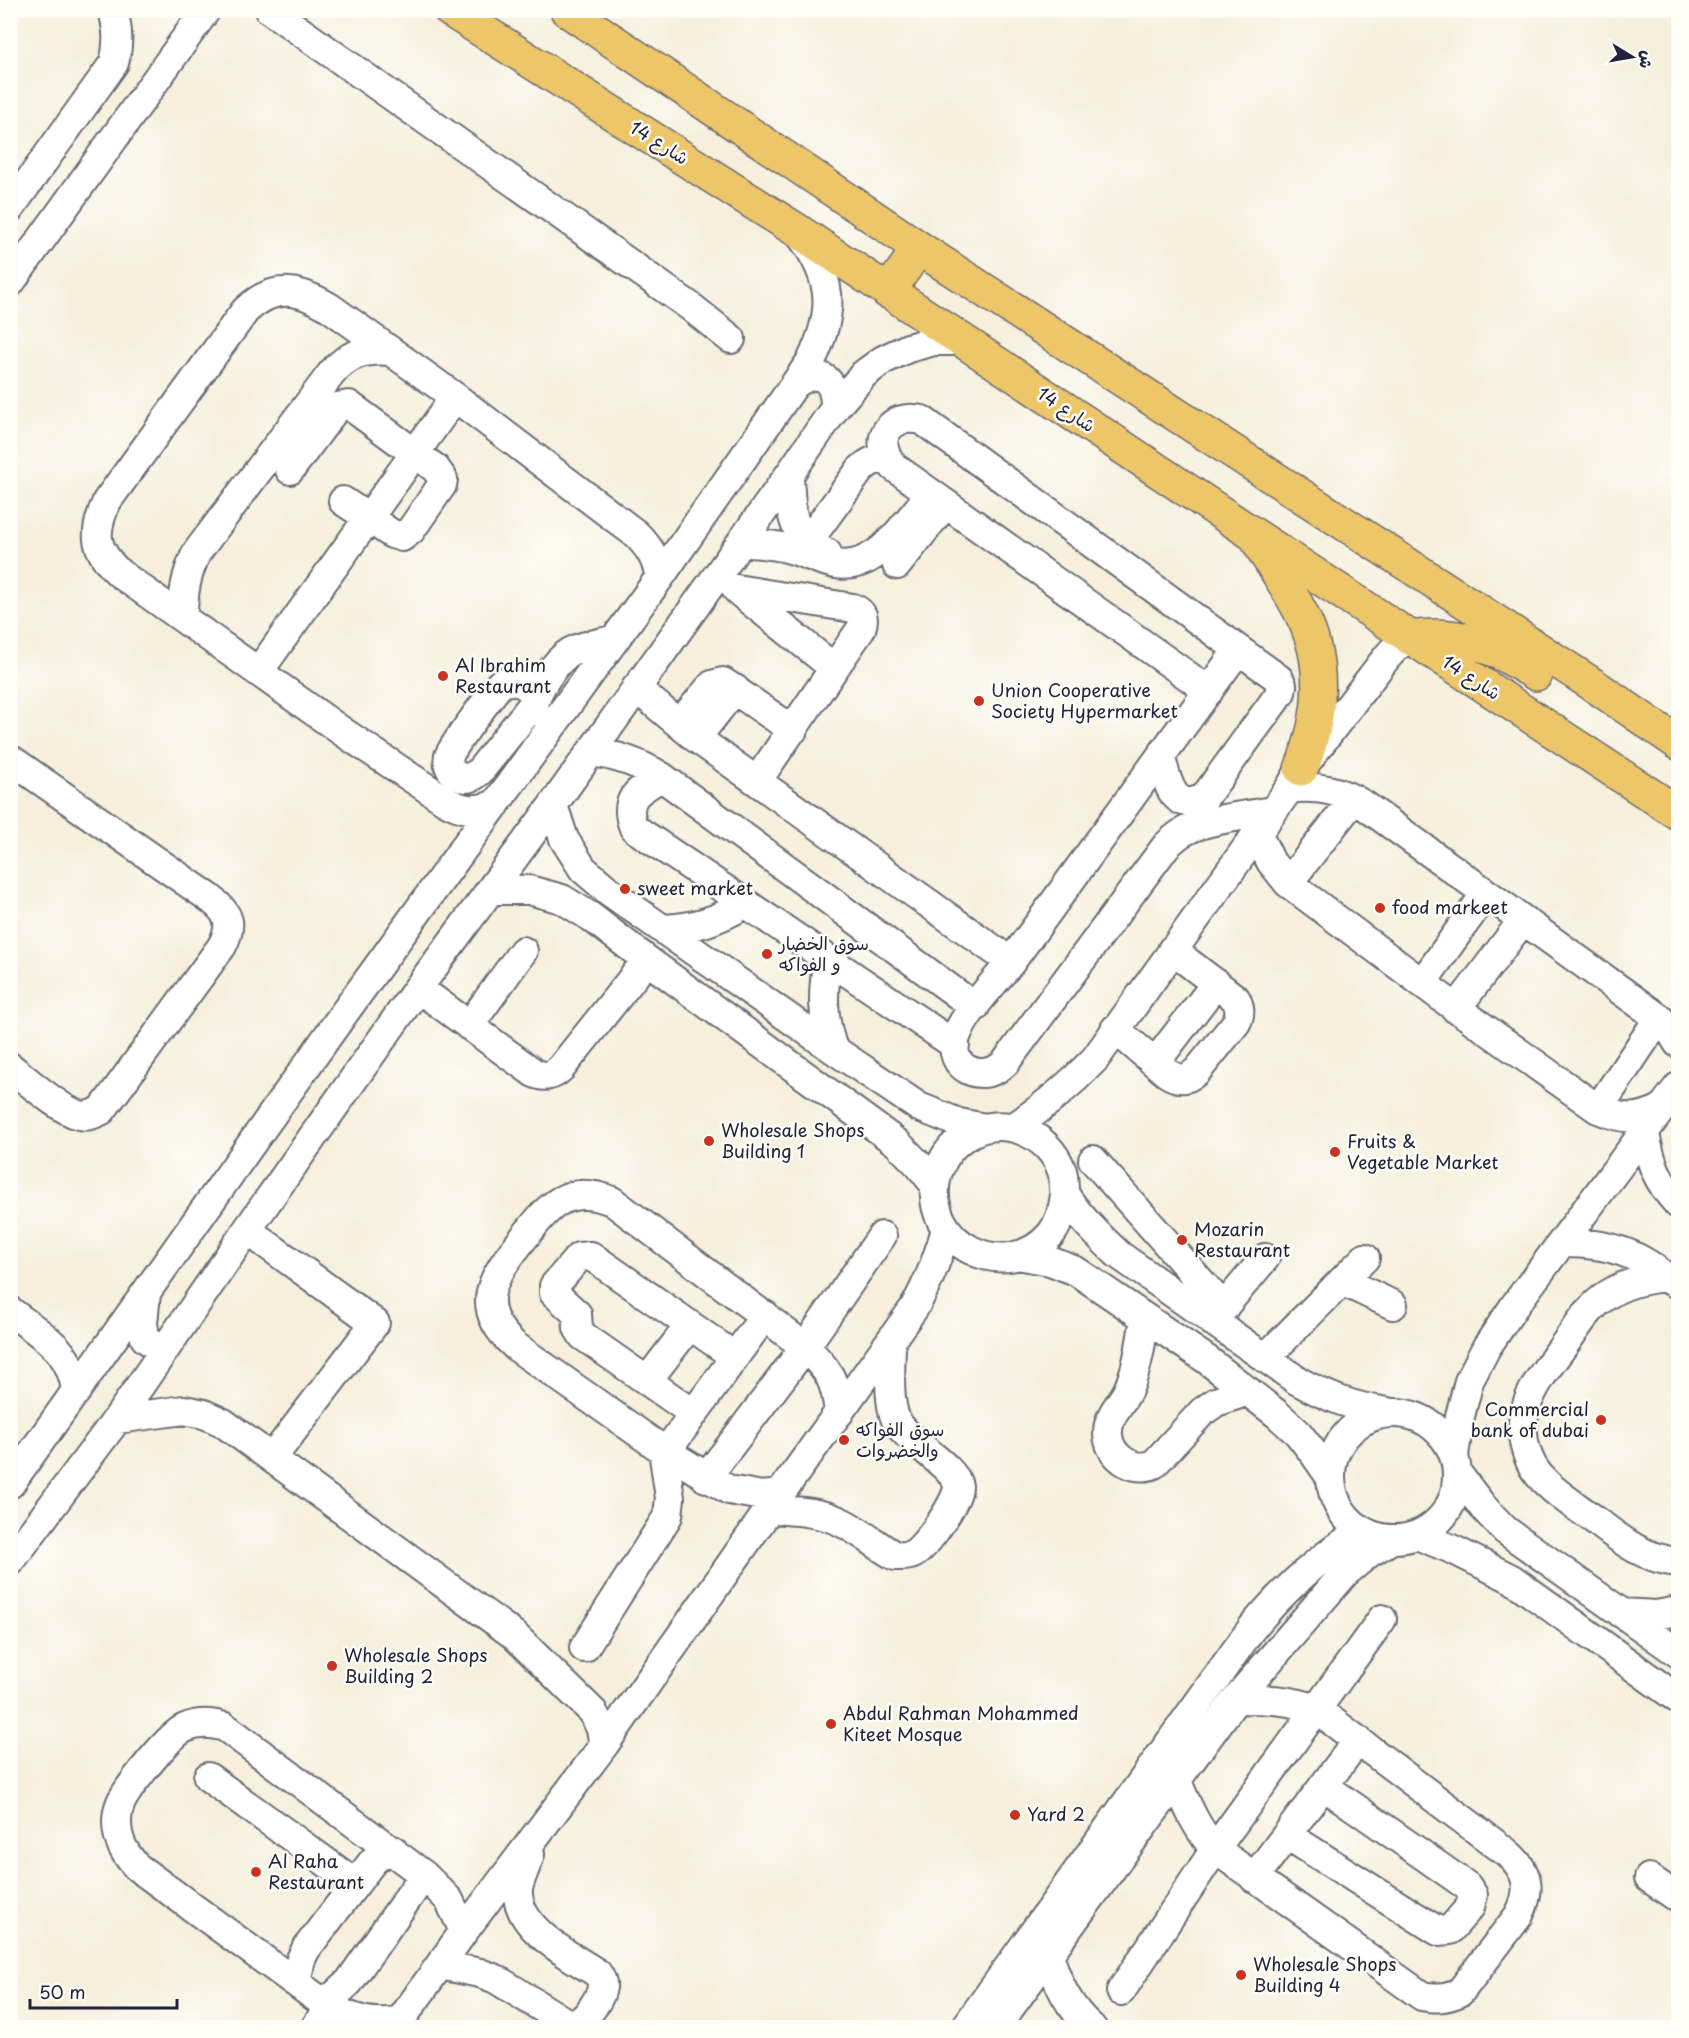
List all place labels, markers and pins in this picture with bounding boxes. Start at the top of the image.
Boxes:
place label: Al Ibrahim Restaurant [455,651,551,699]
marker: Al Ibrahim Restaurant [436,669,450,683]
place label: Union Cooperative Society Hypermarket [991,676,1178,724]
marker: Union Cooperative Society Hypermarket [972,694,986,708]
place label: sweet market [637,874,753,901]
marker: sweet market [618,882,632,896]
place label: food markeet [1392,893,1508,920]
marker: food markeet [1373,901,1387,915]
place label: سوق الخضار و الفواكه [777,929,869,977]
marker: سوق الخضار و الفواكه [760,947,774,961]
place label: Wholesale Shops Building 1 [721,1116,865,1164]
place label: Fruits & Vegetable Market [1347,1127,1499,1175]
marker: Wholesale Shops Building 1 [702,1134,716,1148]
marker: Fruits & Vegetable Market [1328,1145,1342,1159]
place label: Mozarin Restaurant [1194,1215,1290,1263]
marker: Mozarin Restaurant [1175,1233,1189,1247]
place label: Commercial bank of dubai [1471,1395,1589,1443]
marker: Commercial bank of dubai [1594,1413,1608,1427]
place label: سوق الفواكه والخضروات [856,1415,944,1463]
marker: سوق الفواكه والخضروات [837,1433,851,1447]
place label: Wholesale Shops Building 2 [344,1641,488,1689]
marker: Wholesale Shops Building 2 [325,1659,339,1673]
place label: Abdul Rahman Mohammed Kiteet Mosque [843,1699,1079,1747]
marker: Abdul Rahman Mohammed Kiteet Mosque [824,1717,838,1731]
place label: Yard 2 [1027,1800,1085,1827]
marker: Yard 2 [1008,1808,1022,1822]
place label: Al Raha Restaurant [268,1847,364,1895]
marker: Al Raha Restaurant [249,1865,263,1879]
place label: Wholesale Shops Building 4 [1253,1950,1397,1998]
marker: Wholesale Shops Building 4 [1234,1968,1248,1982]

